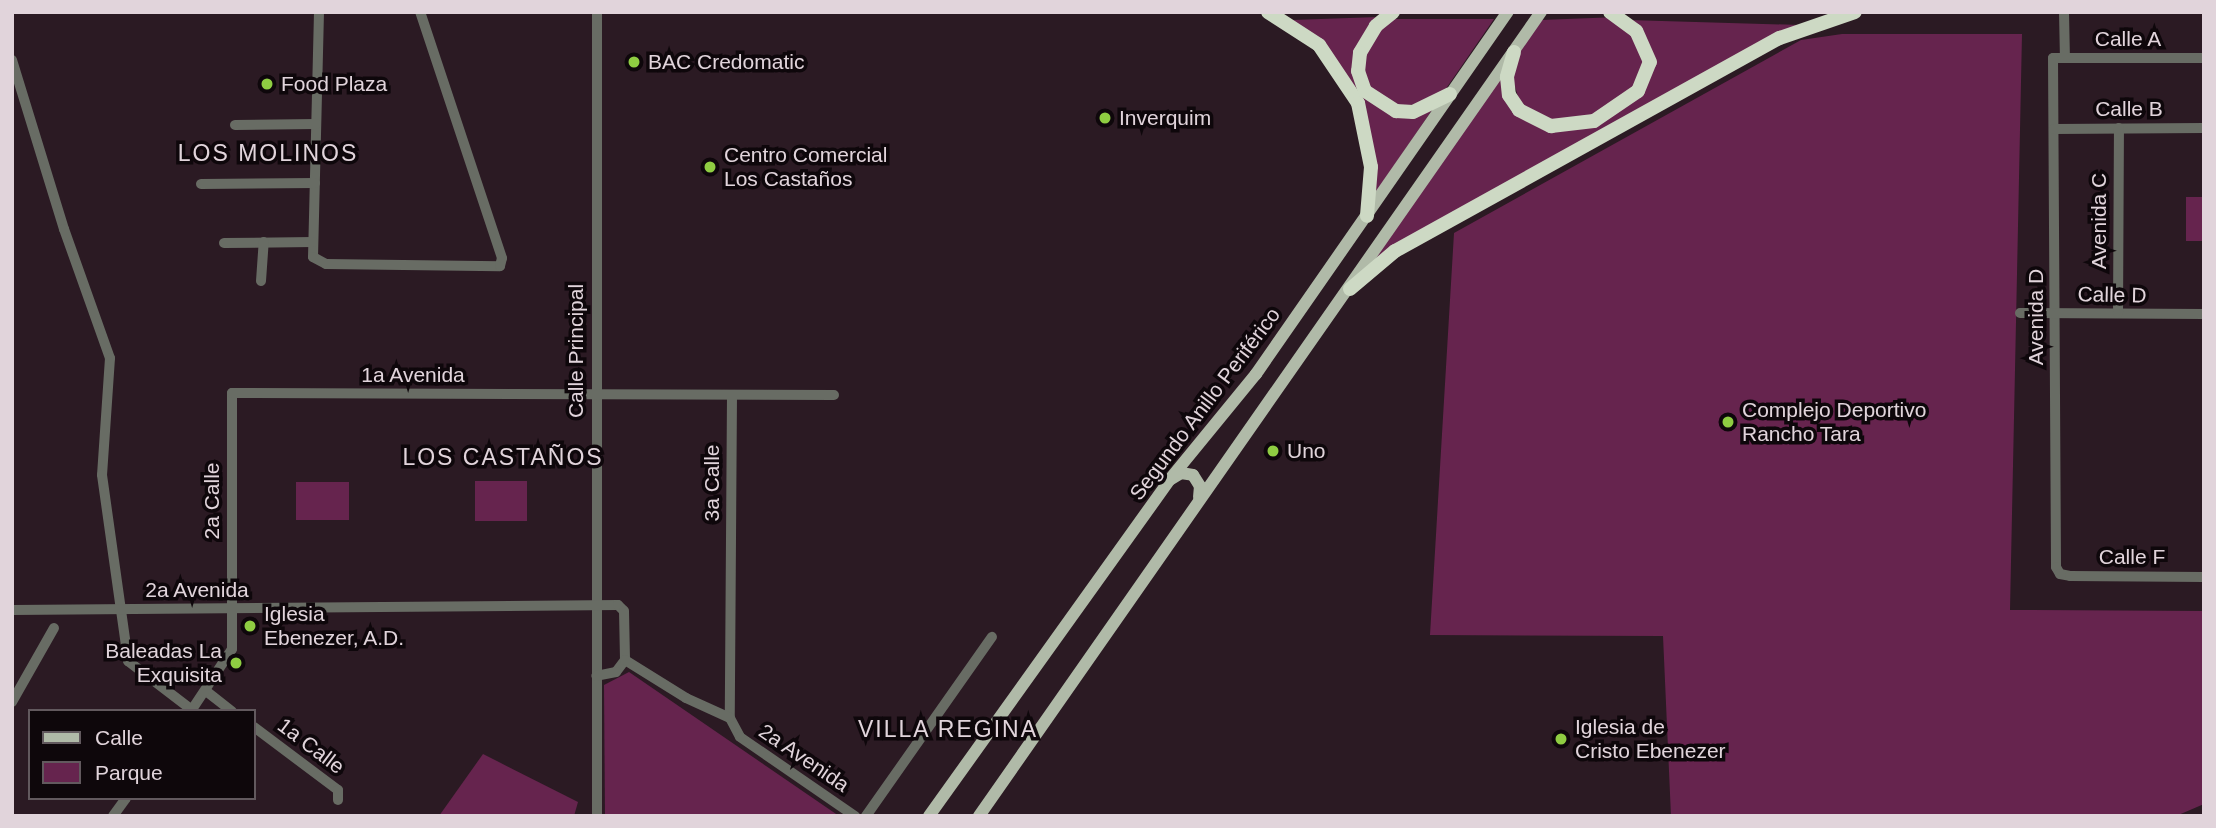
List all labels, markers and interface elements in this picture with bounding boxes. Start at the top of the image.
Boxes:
street label: Calle A [2094,26,2162,52]
place label: BAC Credomatic [648,49,804,75]
marker: BAC Credomatic [626,54,642,70]
place label: Food Plaza [281,71,387,97]
marker: Food Plaza [259,76,275,92]
street label: Calle B [2095,96,2163,122]
place label: Inverquim [1119,105,1211,131]
marker: Inverquim [1097,110,1113,126]
district label: LOS MOLINOS [179,139,357,167]
place label: Centro Comercial Los Castaños [724,142,887,192]
marker: Centro Comercial Los Castaños [702,159,718,175]
street label: Avenida C [2086,173,2112,269]
street label: Avenida D [2023,269,2049,365]
street label: Calle D [2077,282,2147,308]
street label: Calle Principal [563,284,589,418]
street label: Segundo Anillo Periférico [1124,302,1286,506]
street label: 1a Avenida [361,362,465,388]
place label: Complejo Deportivo Rancho Tara [1742,397,1926,447]
marker: Complejo Deportivo Rancho Tara [1720,414,1736,430]
place label: Uno [1287,438,1326,464]
district label: LOS CASTAÑOS [404,443,602,471]
marker: Uno [1265,443,1281,459]
street label: 3a Calle [699,444,725,522]
street label: 2a Calle [199,462,225,540]
street label: Calle F [2099,544,2165,570]
street label: 2a Avenida [145,577,249,603]
place label: Iglesia Ebenezer, A.D. [264,601,405,651]
marker: Iglesia Ebenezer, A.D. [242,618,258,634]
place label: Baleadas La Exquisita [105,638,222,688]
marker: Baleadas La Exquisita [228,655,244,671]
legend [28,709,256,800]
street label: 1a Calle [273,713,349,779]
place label: Iglesia de Cristo Ebenezer [1575,714,1726,764]
district label: VILLA REGINA [859,715,1037,743]
street label: 2a Avenida [754,718,854,798]
text: Calle [95,726,143,749]
marker: Iglesia de Cristo Ebenezer [1553,731,1569,747]
text: Parque [95,761,163,784]

